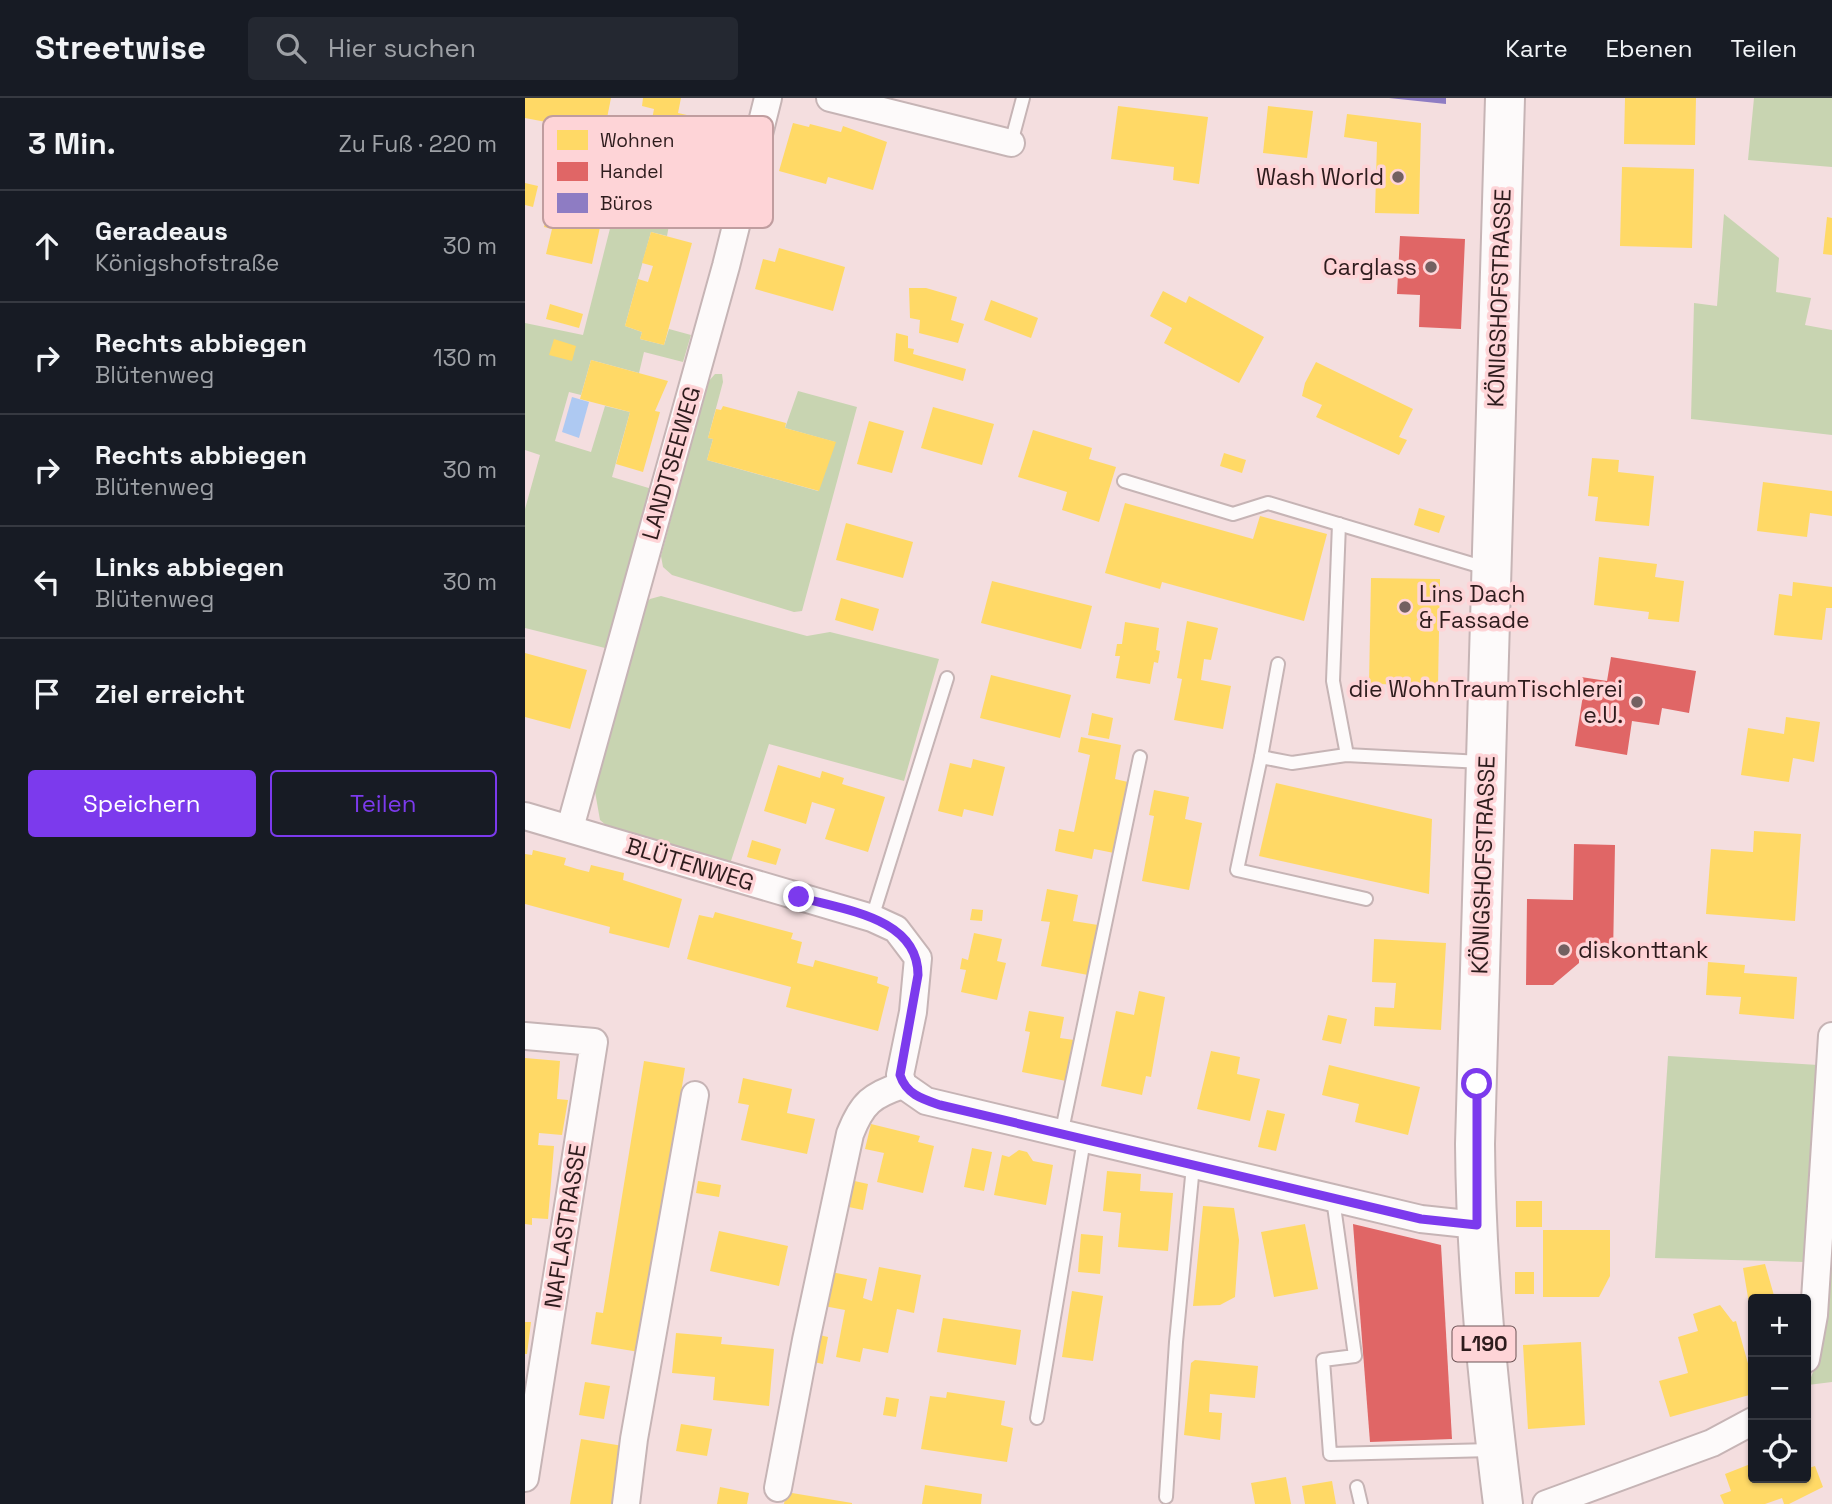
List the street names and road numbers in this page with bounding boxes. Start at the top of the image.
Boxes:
street label: KÖNIGSHOFSTRASSE [1480,188,1518,408]
street label: LANDTSEEWEG [635,383,707,543]
street label: KÖNIGSHOFSTRASSE [1464,755,1502,975]
street label: BLÜTENWEG [622,830,758,898]
street label: NAFLASTRASSE [537,1142,593,1310]
road number: L190 [1453,1326,1515,1362]

